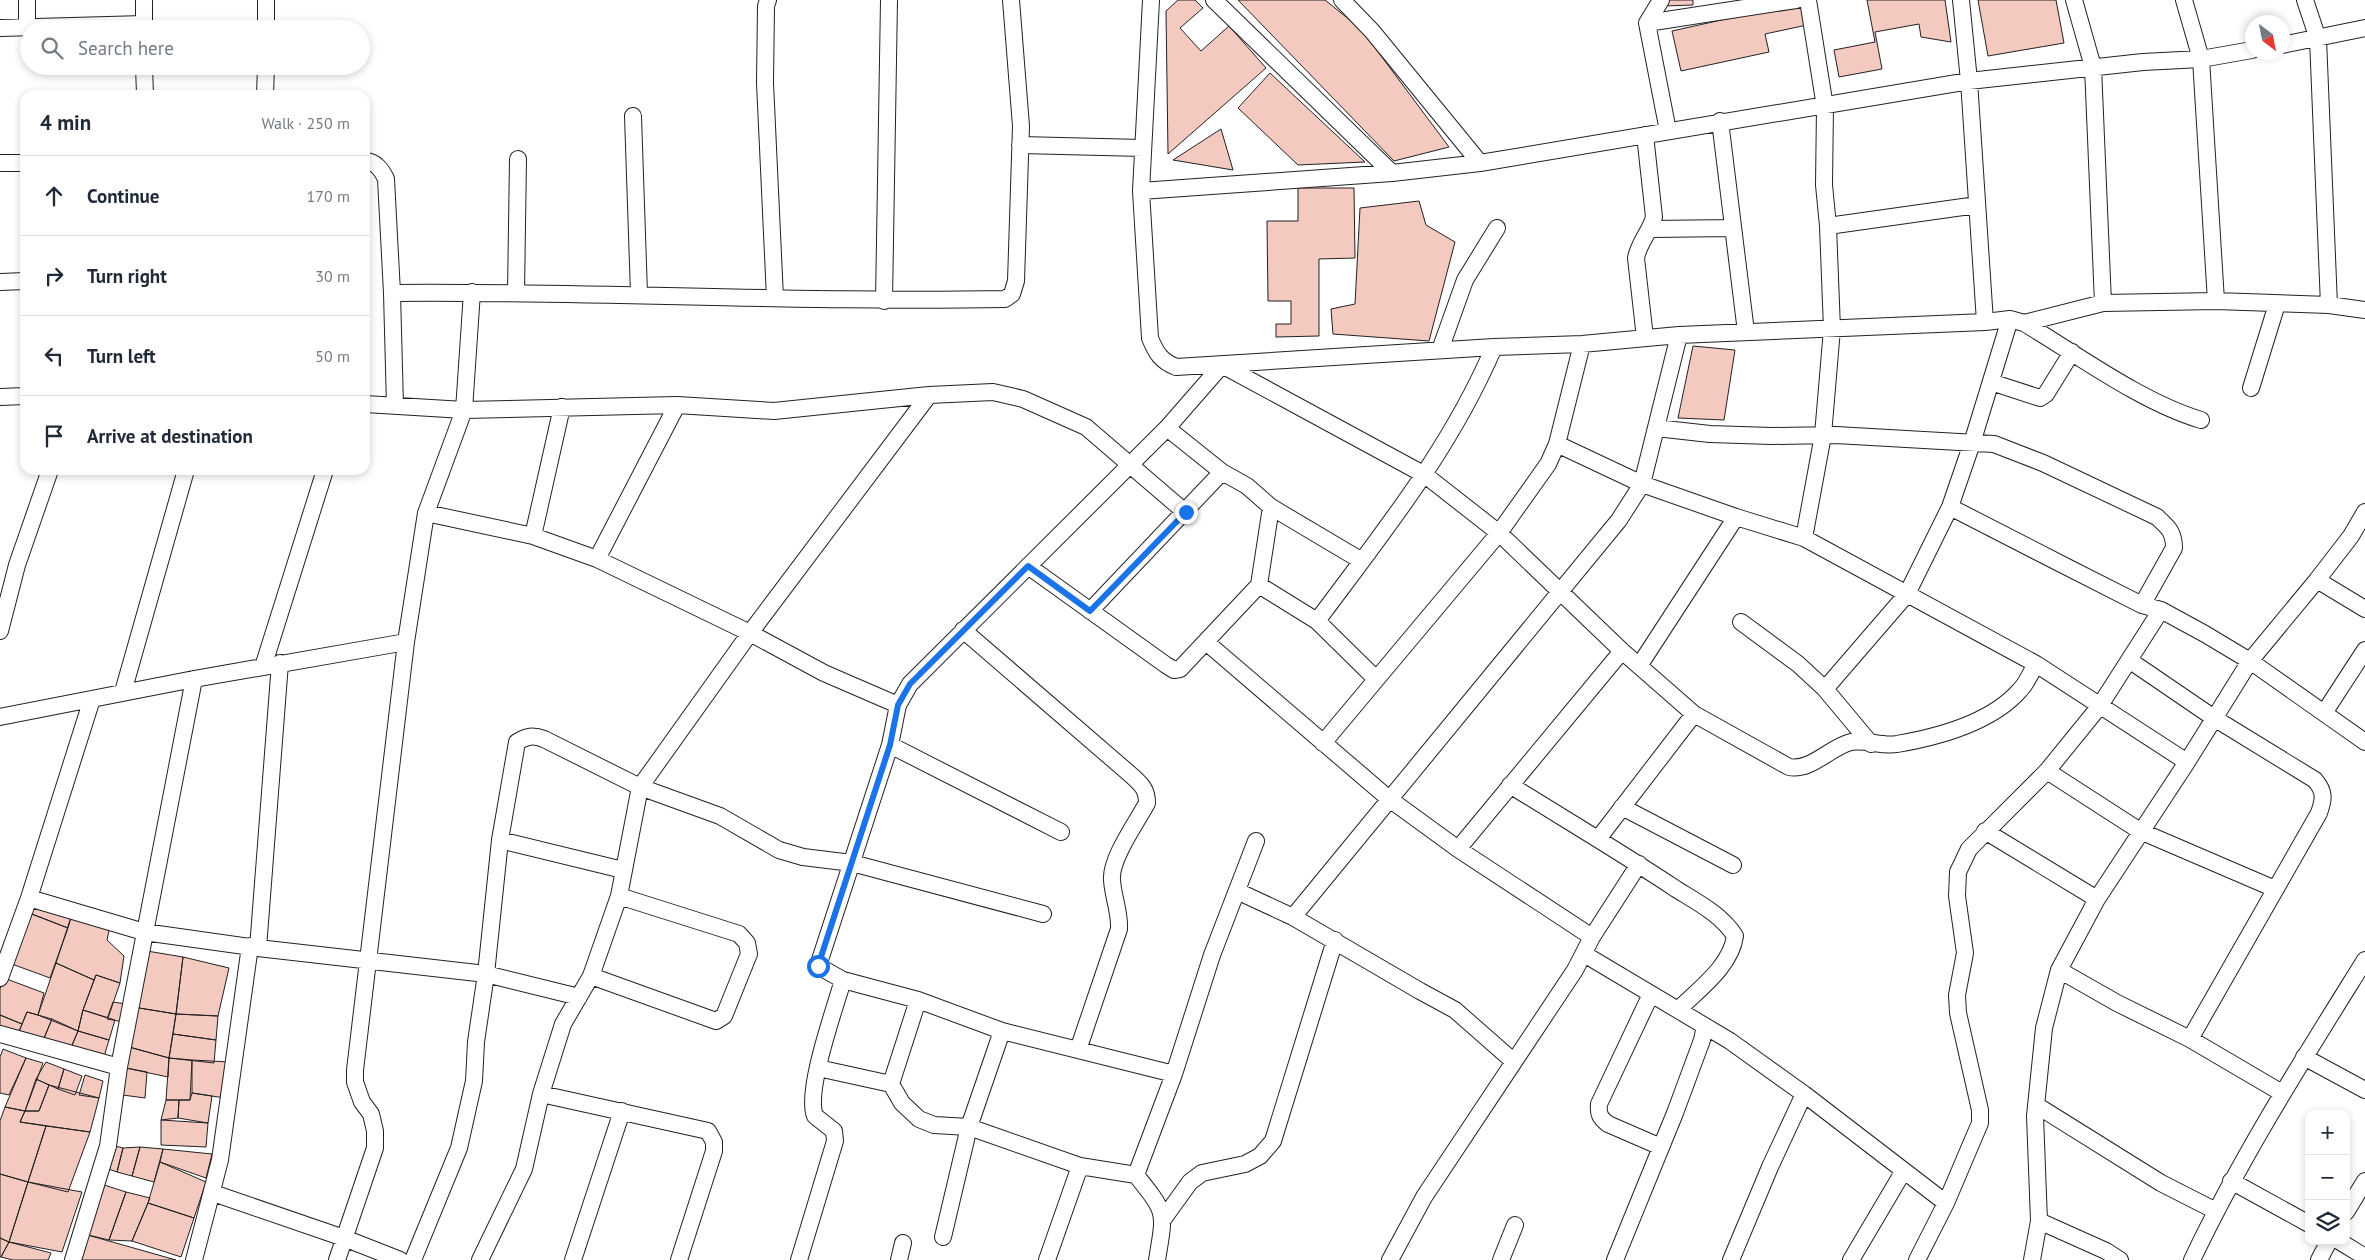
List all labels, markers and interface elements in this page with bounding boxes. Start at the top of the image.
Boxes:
north arrow [2245,15,2290,60]
search box [20,20,370,75]
icon: search [38,34,66,62]
text: Search here [78,36,174,60]
text: 4 min [40,109,91,136]
text: Walk · 250 m [261,113,350,133]
icon: ahead [40,182,68,210]
text: Continue [87,184,159,208]
text: 170 m [307,186,350,206]
icon: right [40,262,68,290]
text: Turn right [87,264,167,288]
text: 30 m [315,266,350,286]
icon: left [40,342,68,370]
text: Turn left [87,344,156,368]
text: 50 m [315,346,350,366]
icon: arrive [40,422,68,450]
text: Arrive at destination [87,424,253,448]
route end [1175,501,1198,524]
route start [807,955,830,978]
map controls [2305,1110,2350,1245]
button: + [2305,1110,2350,1155]
button: − [2305,1155,2350,1200]
button: layers [2305,1200,2350,1245]

